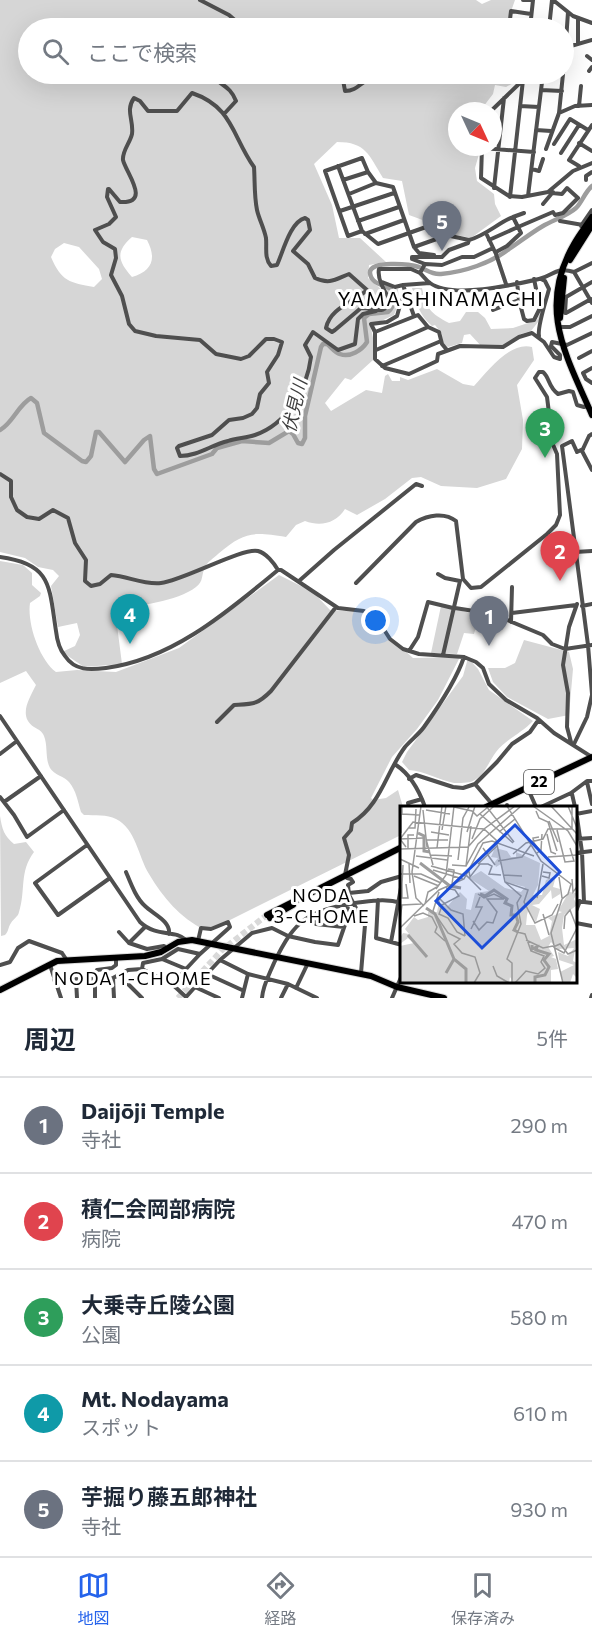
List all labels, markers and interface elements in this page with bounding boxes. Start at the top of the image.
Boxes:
search box [18,18,574,84]
icon: search [39,35,72,68]
text: ここで検索 [87,39,197,66]
north arrow [448,102,502,156]
pin: 5 [422,202,462,251]
district label: YAMASHINAMACHI [338,286,544,310]
water label: 伏見川 [277,375,311,435]
pin: 3 [526,408,564,458]
pin: 2 [540,532,580,581]
pin: 4 [110,594,150,644]
pin: 1 [470,596,508,646]
your location [361,606,390,635]
road number: 22 [524,770,554,794]
inset map [400,806,577,983]
district label: NODA 3-CHOME [274,884,370,927]
district label: NODA 1-CHOME [54,967,212,989]
text: 周辺 [24,1023,76,1054]
text: 5件 [537,1026,568,1050]
text: Daijōji Temple [81,1097,225,1124]
text: 1 [39,1113,48,1137]
text: 290 m [510,1113,568,1137]
text: 寺社 [81,1127,121,1151]
text: 積仁会岡部病院 [81,1195,235,1222]
text: 2 [38,1209,49,1233]
text: 470 m [512,1209,568,1233]
text: 病院 [81,1226,121,1250]
text: 大乗寺丘陵公園 [81,1291,235,1318]
text: 3 [38,1305,49,1329]
text: 580 m [510,1305,568,1329]
text: 公園 [81,1322,121,1346]
text: Mt. Nodayama [81,1385,229,1412]
text: 4 [37,1401,50,1425]
text: 610 m [513,1401,568,1425]
text: スポット [81,1415,161,1439]
text: 芋掘り藤五郎神社 [81,1483,257,1510]
text: 5 [38,1497,49,1521]
text: 930 m [510,1497,568,1521]
text: 寺社 [81,1514,121,1538]
tab: 地図 [77,1569,110,1629]
tab: 経路 [264,1569,297,1629]
tab: 保存済み [451,1569,515,1629]

